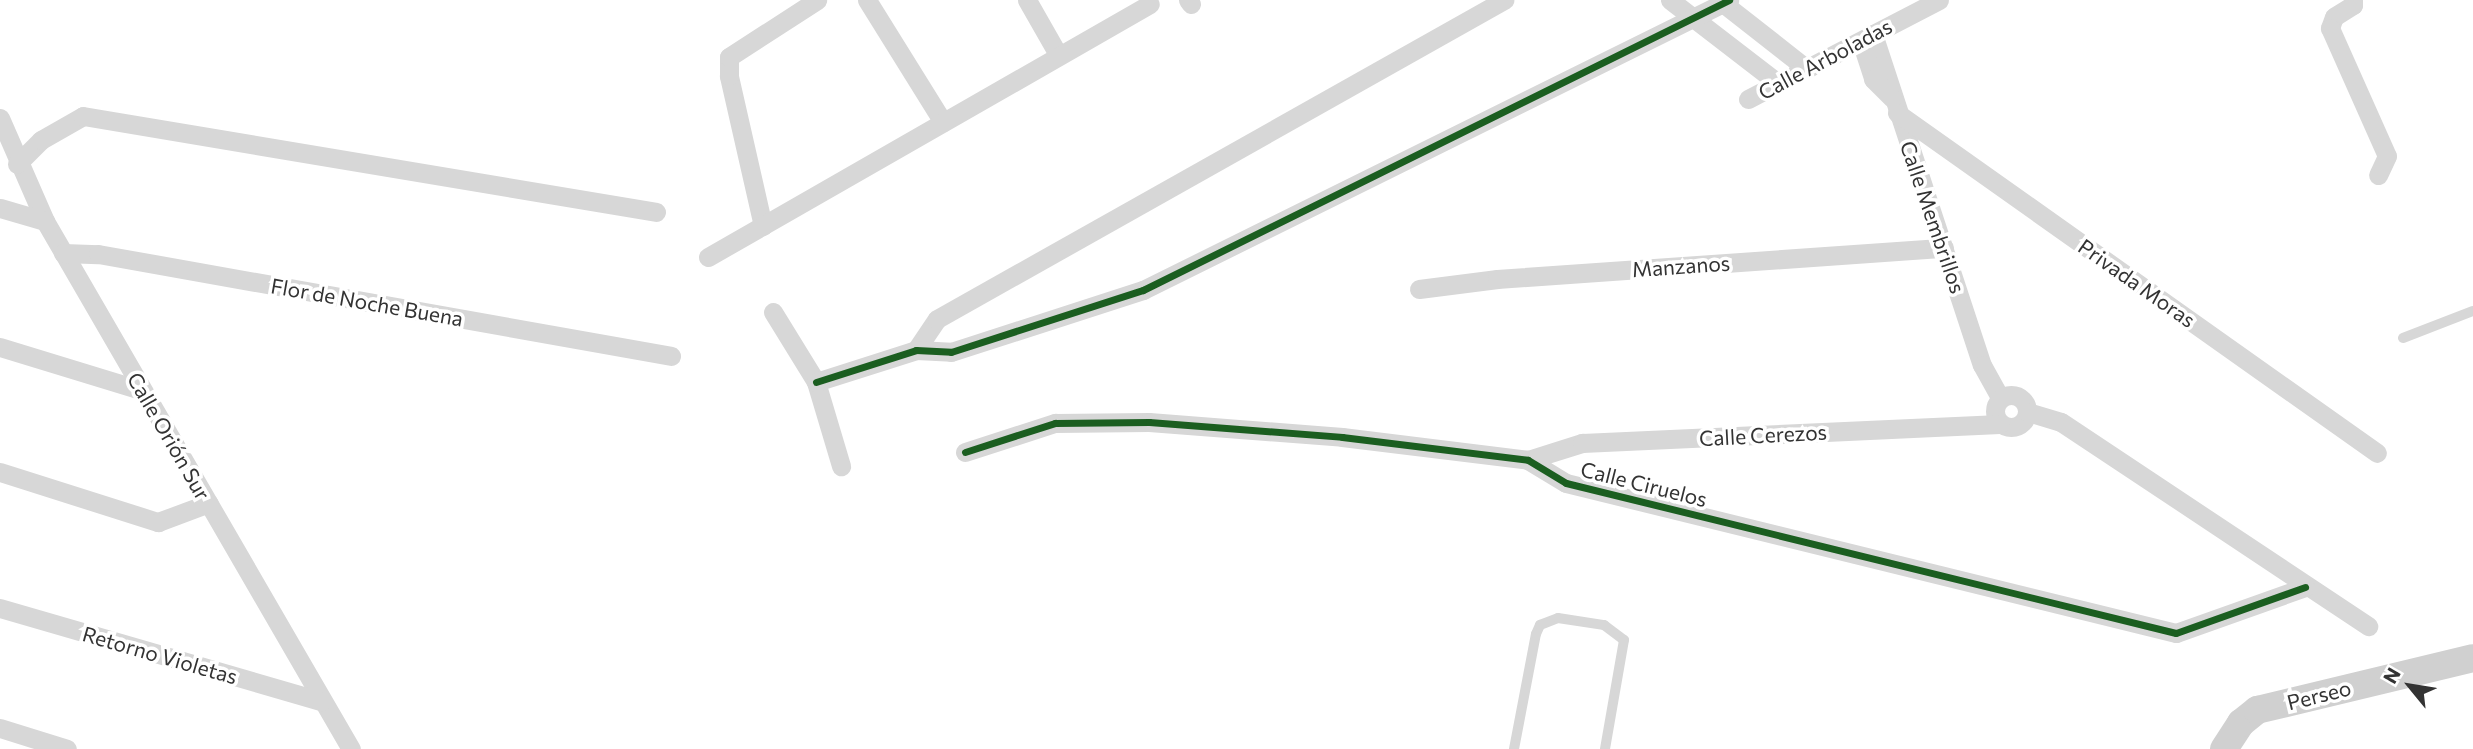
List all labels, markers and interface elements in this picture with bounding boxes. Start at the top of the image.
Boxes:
street label: Calle Arboladas [1754,13,1896,105]
street label: Calle Membrillos [1895,138,1971,296]
street label: Privada Moras [2074,233,2200,333]
street label: Manzanos [1631,250,1731,282]
street label: Flor de Noche Buena [269,273,465,331]
street label: Calle Orión Sur [122,368,216,504]
street label: Calle Cerezos [1698,419,1828,451]
street label: Calle Ciruelos [1578,456,1710,512]
street label: Retorno Violetas [80,621,240,689]
north arrow [2375,651,2445,721]
text: N [2378,663,2405,687]
street label: Perseo [2284,675,2354,715]

